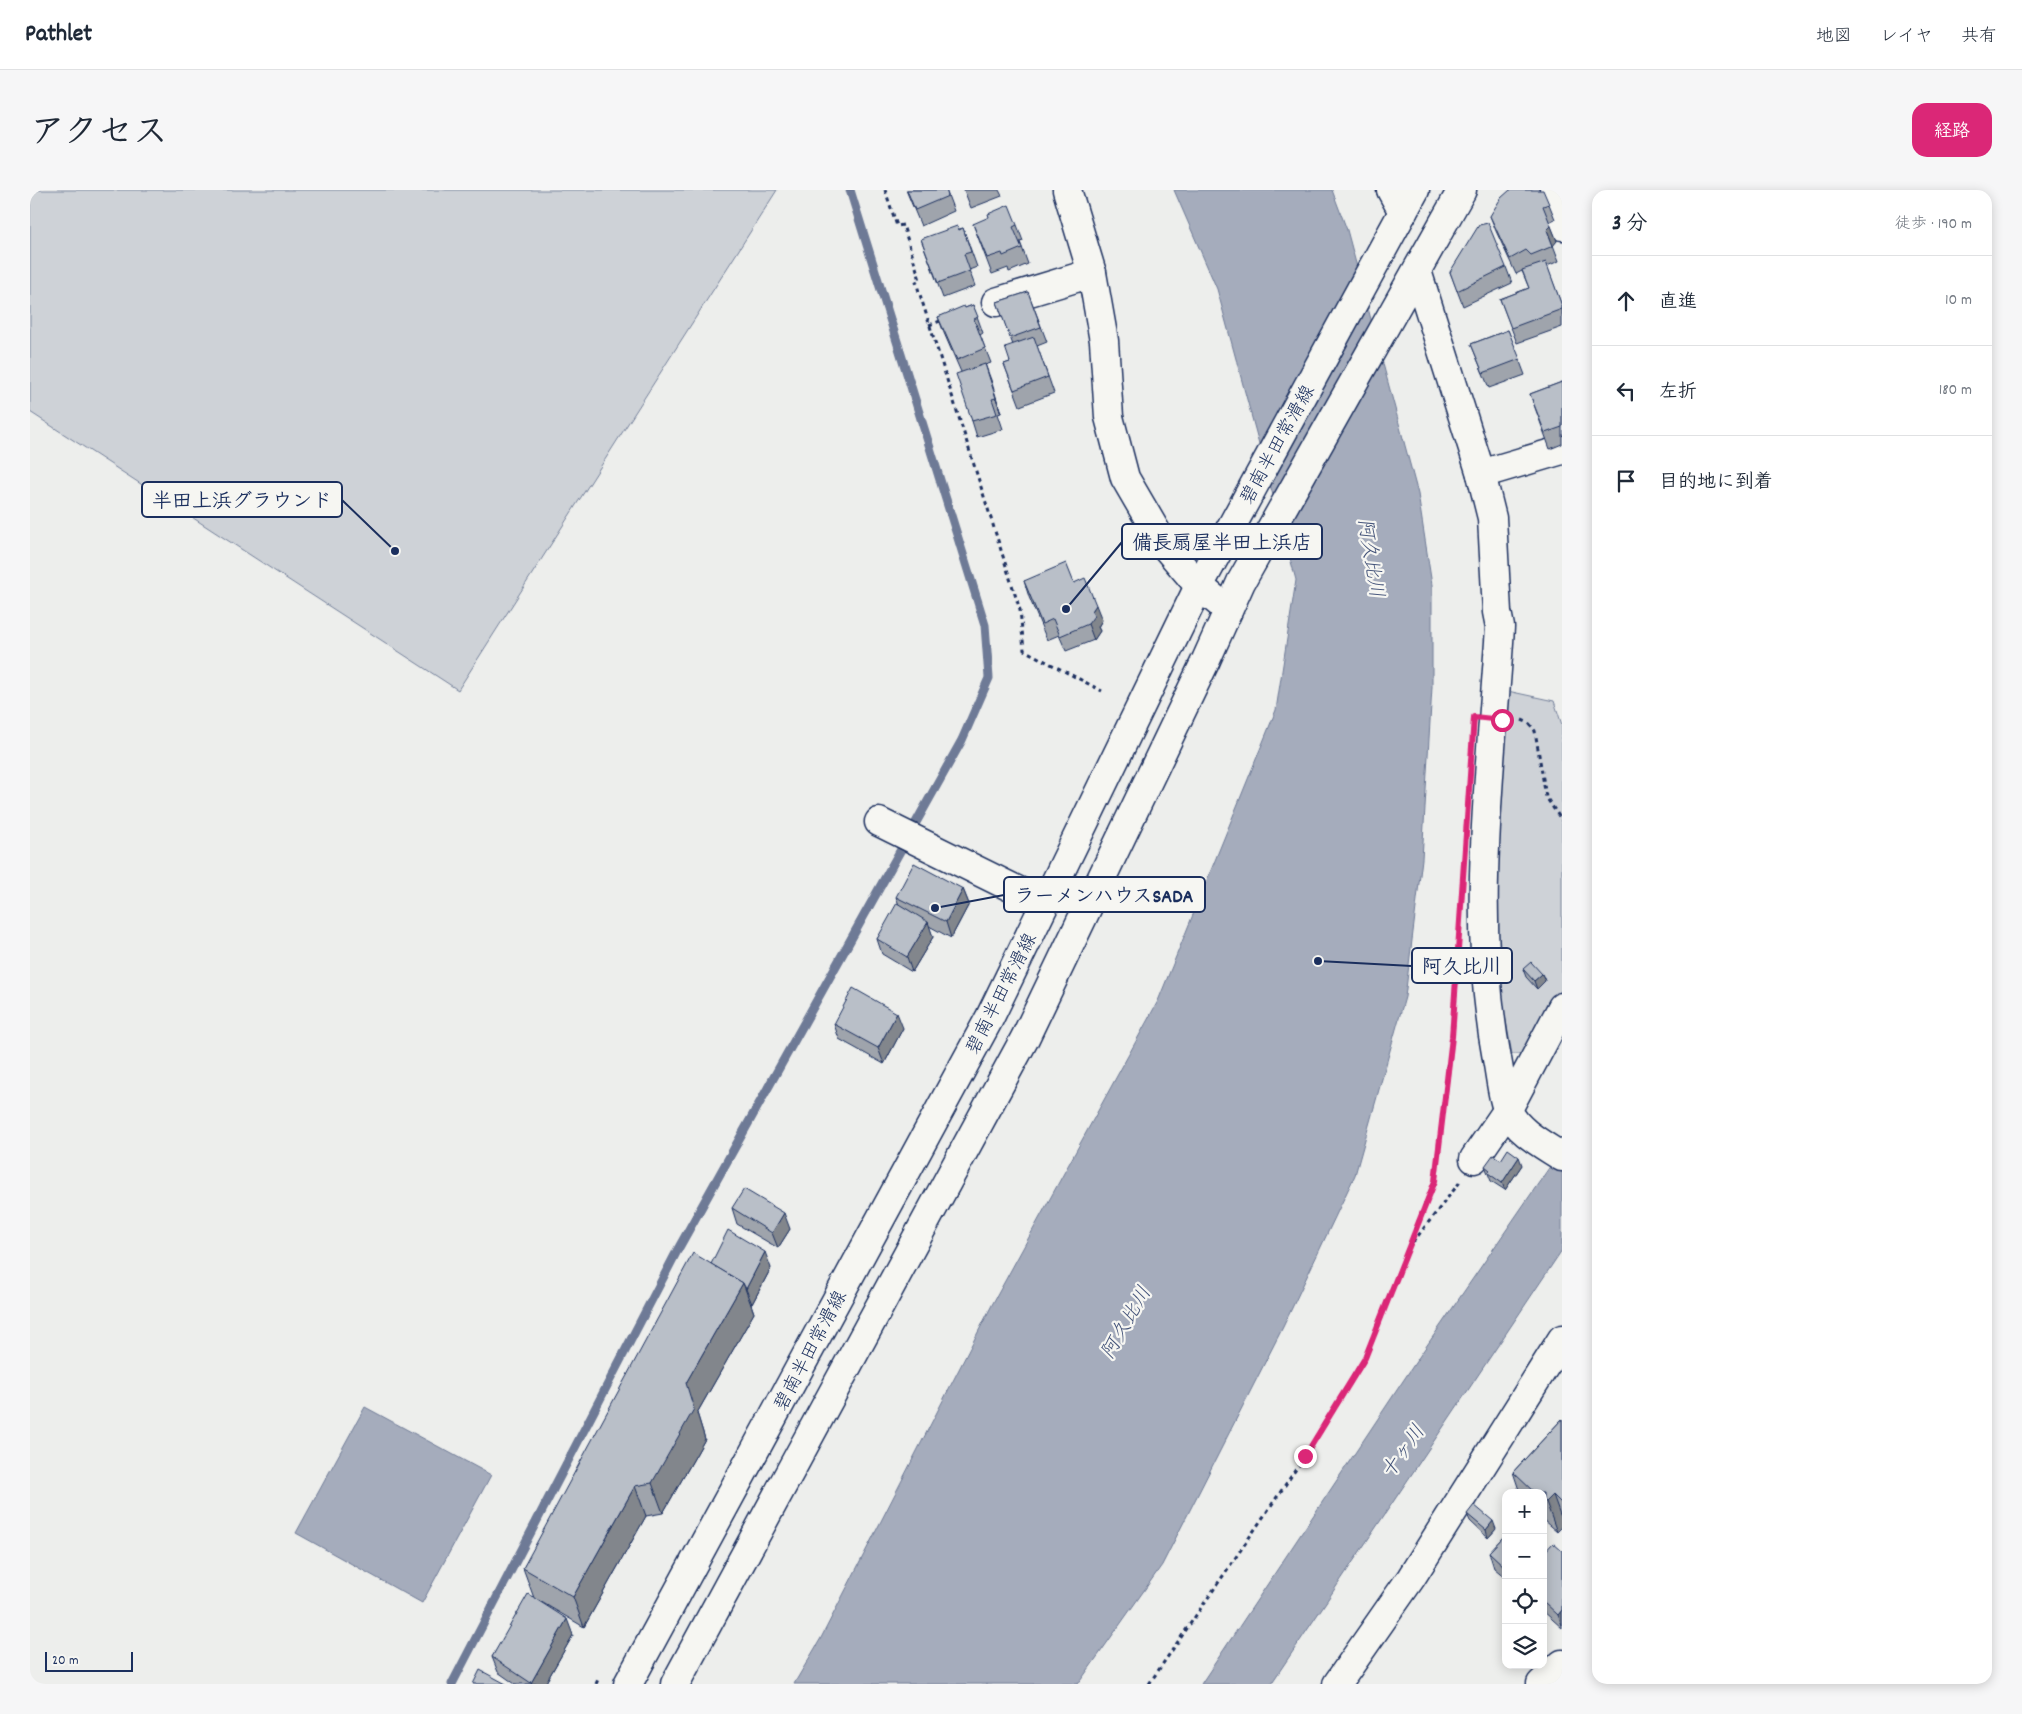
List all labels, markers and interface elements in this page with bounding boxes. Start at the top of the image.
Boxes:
text: Pathlet [25,18,92,52]
text: 地図 [1816,25,1852,50]
text: レイヤ [1880,25,1933,50]
text: 共有 [1961,25,1997,50]
button: 経路 [1912,103,1992,157]
text: アクセス [30,110,168,160]
text: 3 分 [1612,210,1647,240]
text: 徒歩 · 190 m [1895,213,1972,236]
icon: ahead [1612,287,1640,315]
text: 10 m [1945,289,1972,312]
text: 直進 [1659,290,1697,317]
icon: left [1612,377,1640,405]
text: 180 m [1939,379,1972,402]
text: 左折 [1659,380,1697,407]
street label: 碧南半田常滑線 [1235,381,1323,510]
icon: arrive [1612,467,1640,495]
text: 目的地に到着 [1659,470,1773,497]
callout: 半田上浜グラウンド [142,482,342,517]
text: 半田上浜グラウンド [152,489,332,517]
water label: 阿久比川 [1349,517,1389,600]
callout: 備長扇屋半田上浜店 [1122,524,1322,559]
text: 備長扇屋半田上浜店 [1132,531,1312,559]
route start [1491,709,1514,732]
callout: ラーメンハウスSADA [1004,877,1205,912]
text: ラーメンハウスSADA [1015,884,1194,912]
street label: 碧南半田常滑線 [961,929,1045,1060]
callout: 阿久比川 [1412,948,1512,983]
text: 阿久比川 [1422,955,1502,983]
water label: 阿久比川 [1095,1282,1160,1365]
street label: 碧南半田常滑線 [769,1287,855,1417]
water label: 十ヶ川 [1376,1420,1433,1485]
route end [1294,1445,1317,1468]
map controls [1502,1489,1547,1669]
button: + [1502,1489,1547,1534]
button: − [1502,1534,1547,1579]
button: locate [1502,1579,1547,1624]
button: layers [1502,1624,1547,1669]
scale bar [45,1649,132,1672]
text: 20 m [52,1651,79,1671]

